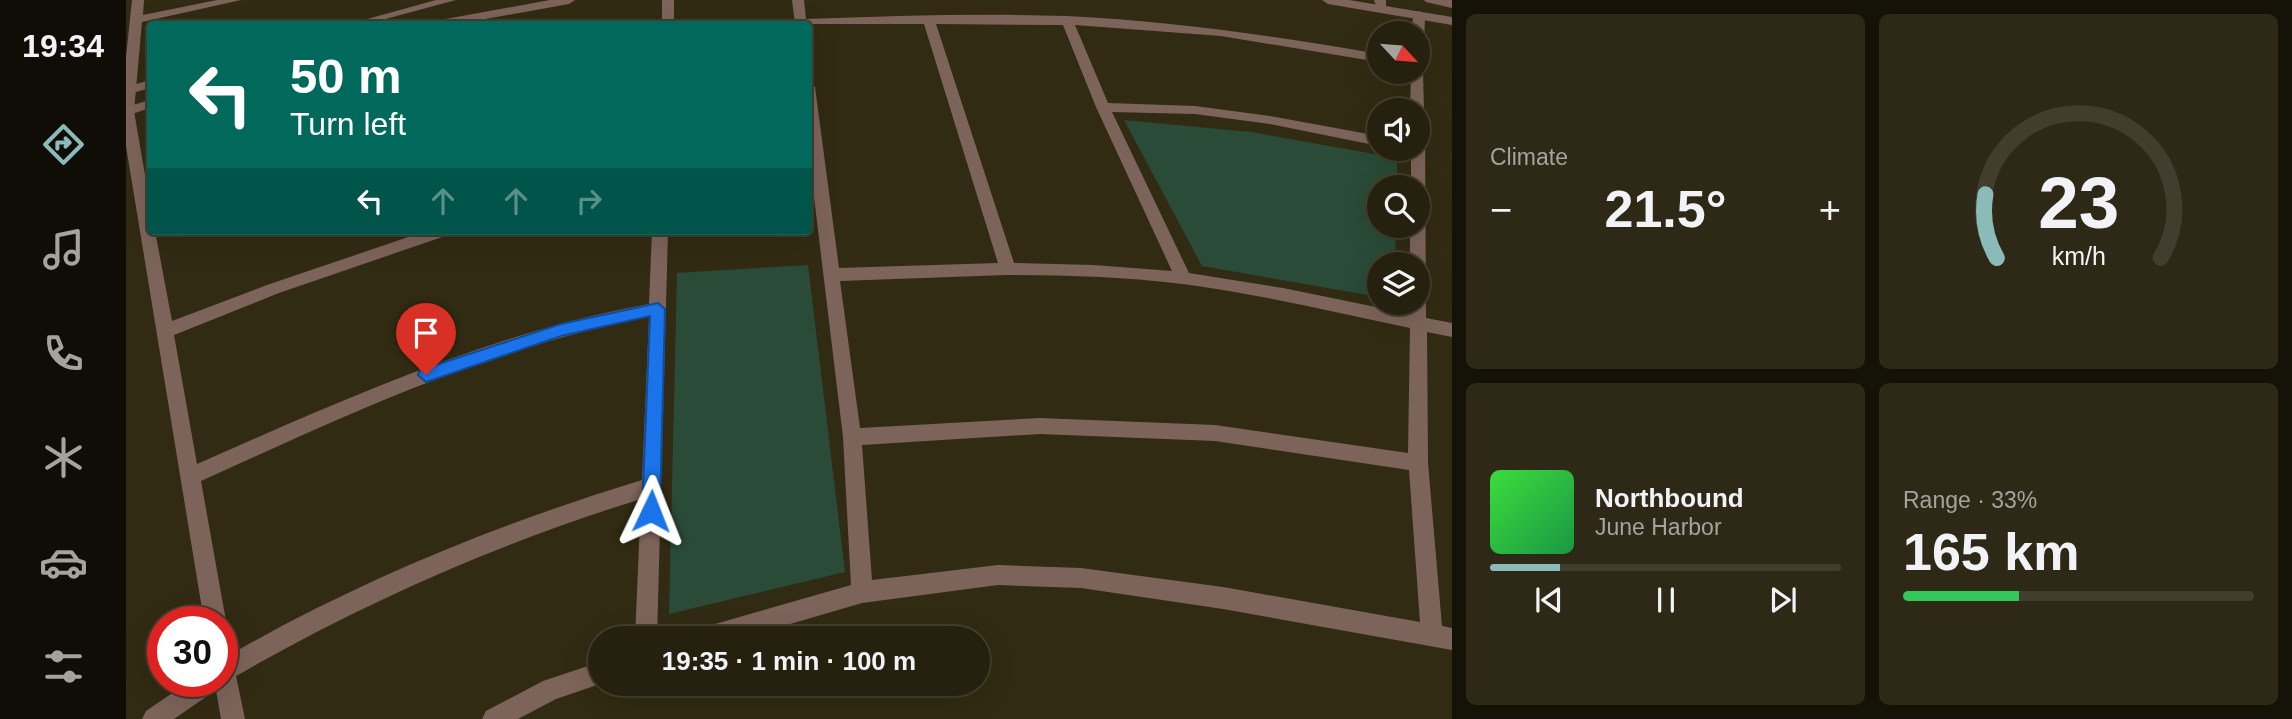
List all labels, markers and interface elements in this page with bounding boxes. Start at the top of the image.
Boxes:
north arrow [1367,21,1430,84]
map controls [1367,21,1430,315]
text: 19:34 [22,28,104,64]
icon: left [175,49,266,140]
text: 50 m [290,49,402,103]
button: sound [1367,98,1430,161]
text: Turn left [290,106,406,142]
icon: directions [39,120,88,169]
text: Climate [1490,144,1568,170]
text: 23 [2038,162,2119,243]
button: search [1367,175,1430,238]
text: 21.5° [1604,180,1727,238]
icon: left [351,182,389,220]
icon: ahead [424,182,462,220]
icon: ahead [497,182,535,220]
icon: right [570,182,608,220]
text: − [1490,189,1512,231]
text: + [1819,189,1841,231]
icon: music [39,225,88,274]
text: km/h [2051,241,2106,269]
button: layers [1367,252,1430,315]
pin [396,303,456,375]
icon: arrive [407,314,445,352]
icon: phone [39,329,88,378]
icon: climate [39,433,88,482]
position arrow [614,474,688,548]
text: Northbound [1595,483,1744,513]
text: Range · 33% [1903,487,2037,513]
text: June Harbor [1595,514,1722,540]
text: 165 km [1903,523,2079,581]
icon: car [39,538,88,587]
icon: previous [1530,581,1568,619]
icon: pause [1647,581,1685,619]
icon: next [1764,581,1802,619]
speed limit sign: 30 [147,606,238,697]
icon: filters [39,642,88,691]
text: 19:35 · 1 min · 100 m [662,646,916,676]

